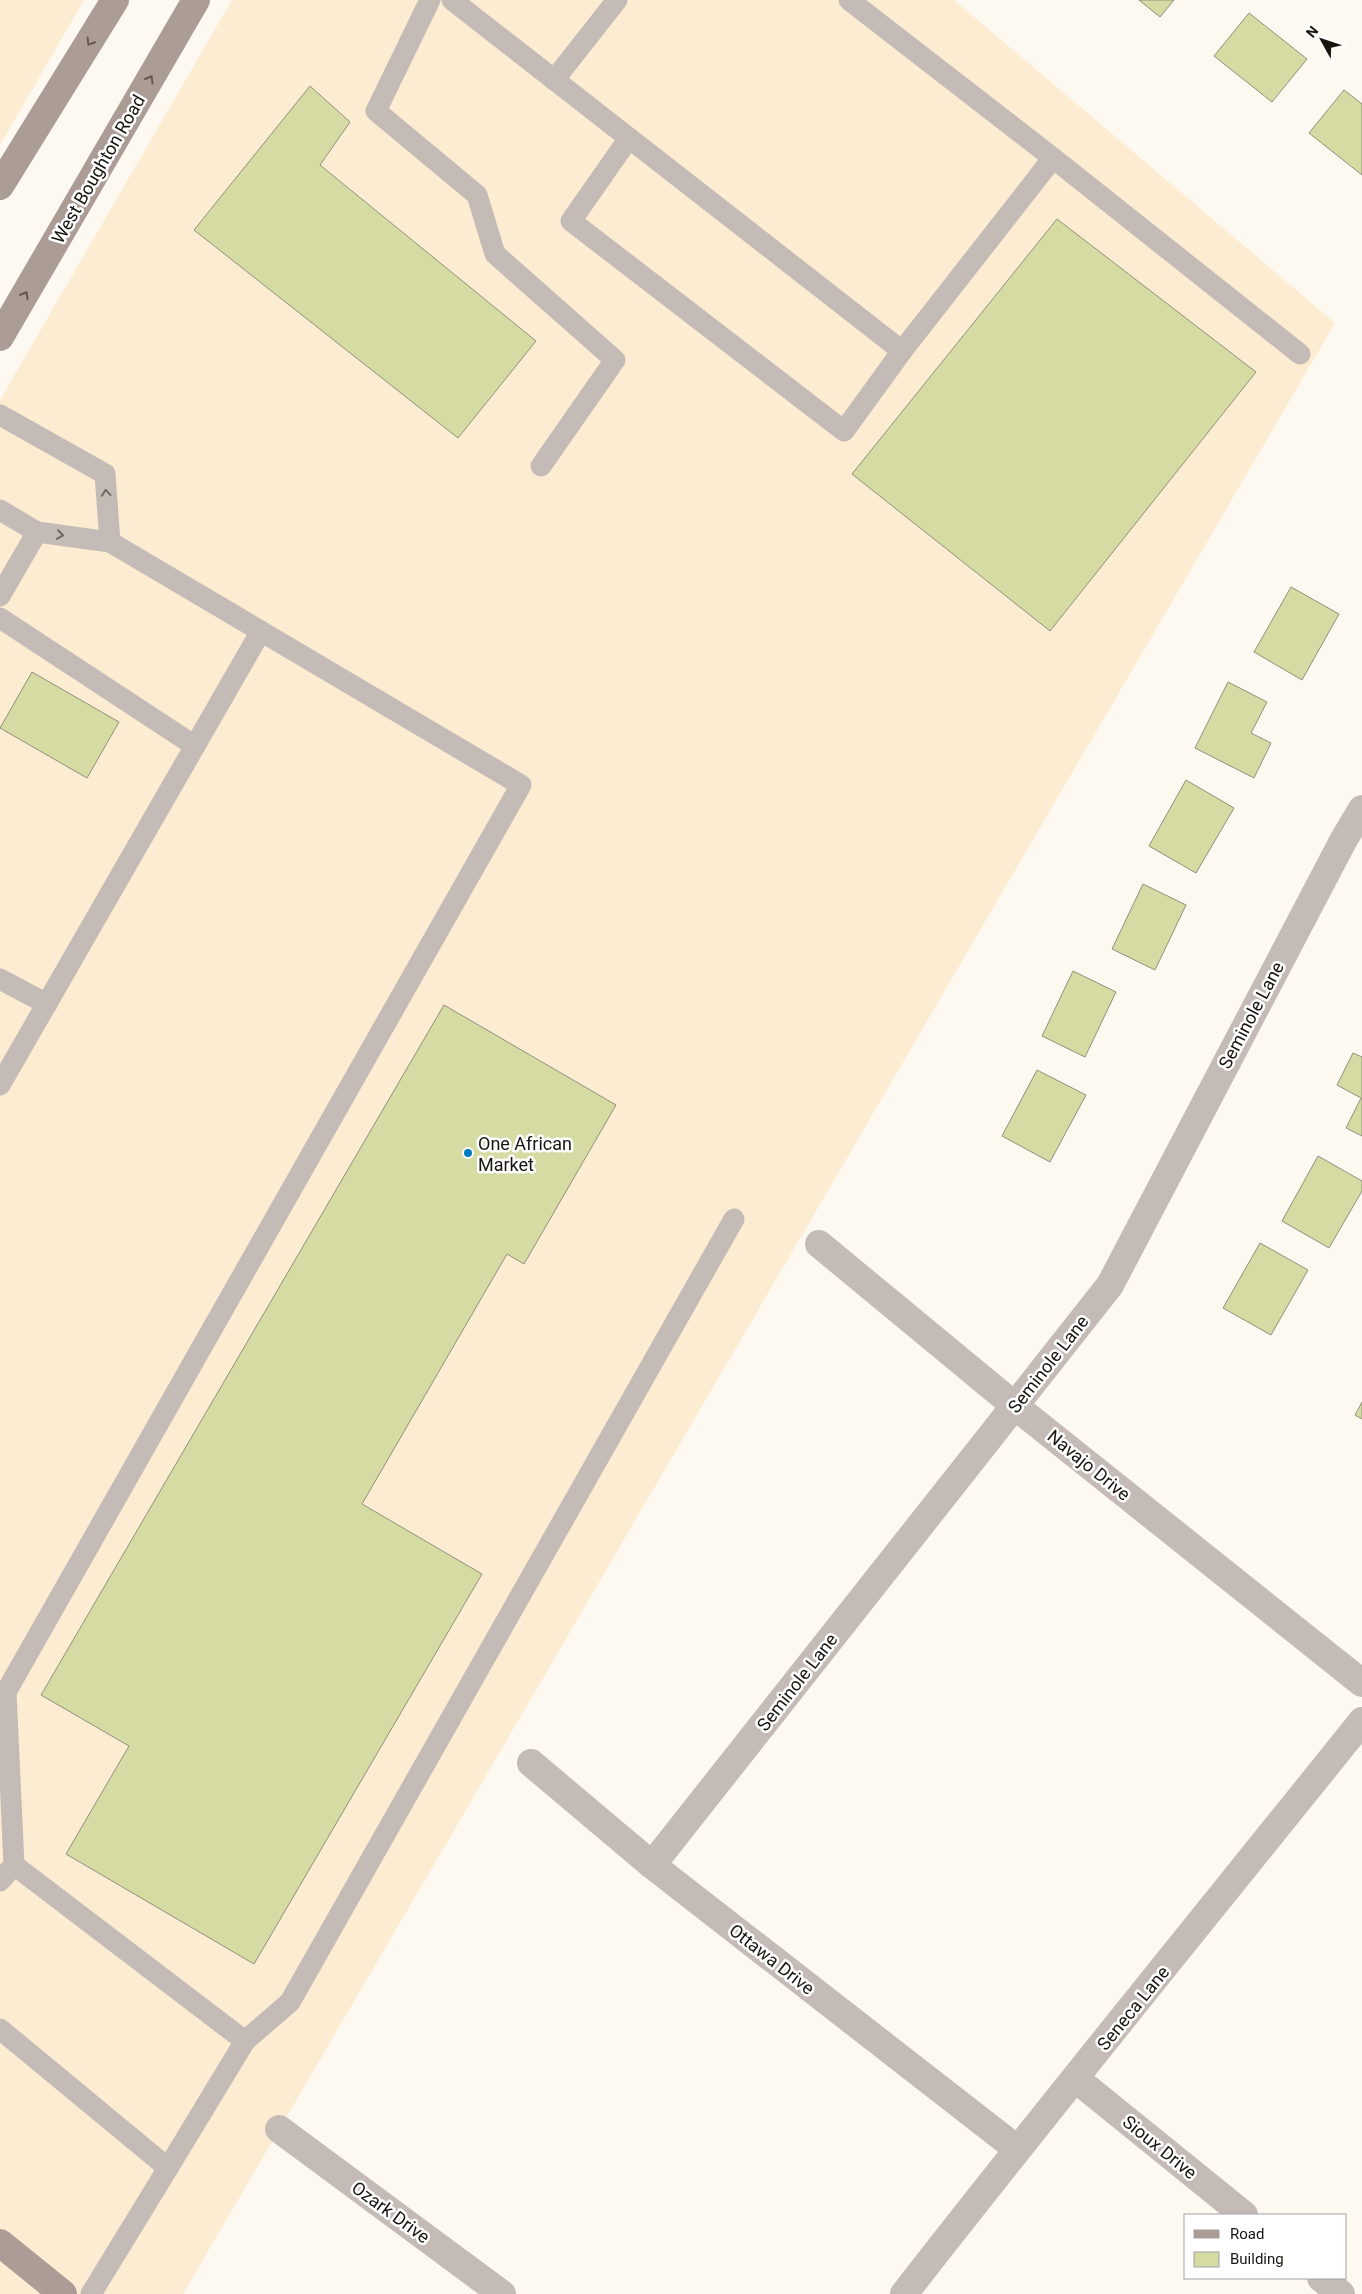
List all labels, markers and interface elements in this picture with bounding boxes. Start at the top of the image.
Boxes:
north arrow [1297,15,1347,65]
text: N [1303,23,1321,41]
one-way arrow [86,36,96,45]
one-way arrow [143,75,153,84]
street label: West Boughton Road [47,91,149,247]
one-way arrow [18,291,28,300]
one-way arrow [101,489,112,497]
one-way arrow [56,529,64,540]
street label: Seminole Lane [1214,958,1288,1072]
place label: One African Market [478,1133,572,1175]
marker: One African Market [462,1147,474,1159]
street label: Seminole Lane [1003,1311,1093,1417]
street label: Navajo Drive [1043,1425,1135,1505]
street label: Seminole Lane [752,1629,842,1735]
street label: Ottawa Drive [725,1919,819,1999]
street label: Seneca Lane [1093,1962,1173,2054]
street label: Sioux Drive [1119,2111,1201,2183]
street label: Ozark Drive [348,2177,434,2247]
legend [1184,2214,1347,2279]
text: Road [1230,2225,1264,2243]
text: Building [1230,2250,1284,2268]

